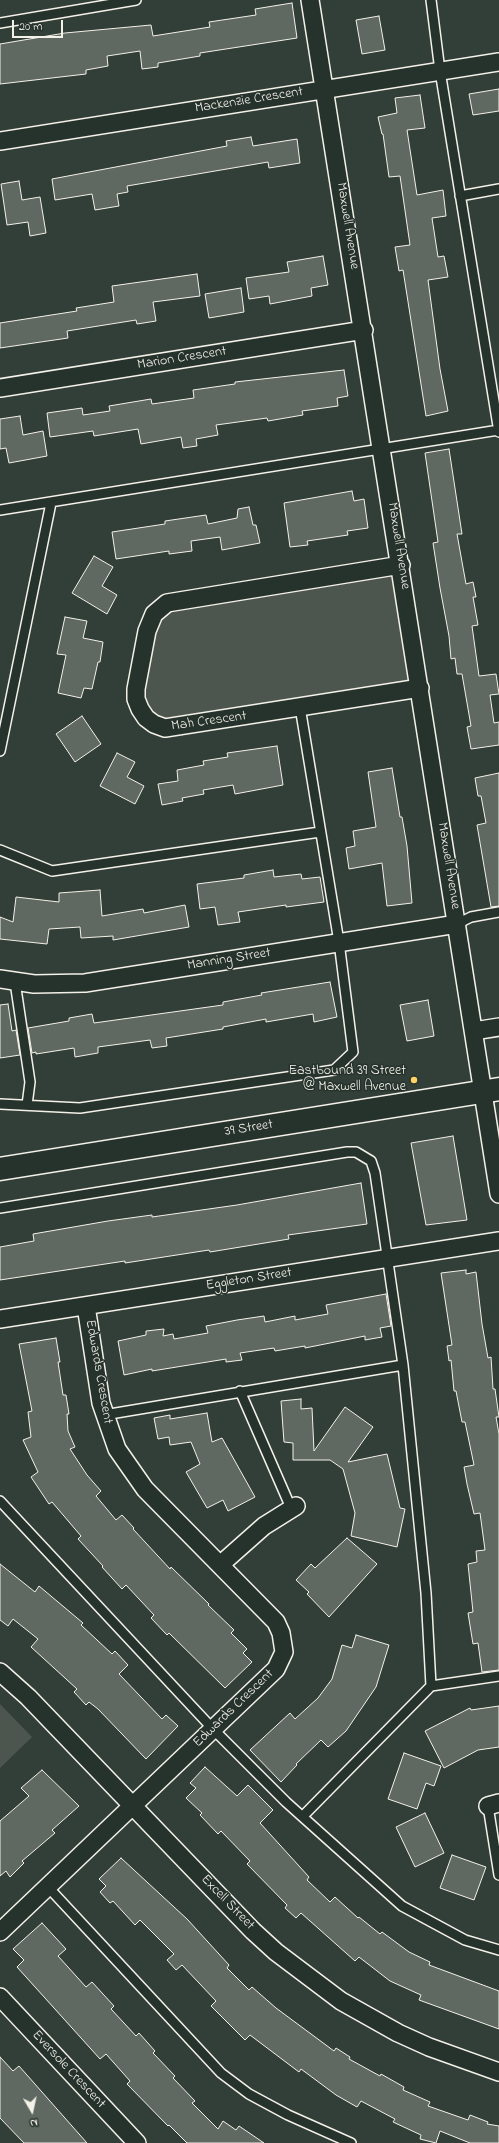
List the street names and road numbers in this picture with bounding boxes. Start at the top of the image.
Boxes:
street label: Mackenzie Crescent [194,84,304,118]
street label: Maxwell Avenue [332,181,362,271]
street label: Marion Crescent [136,344,228,374]
street label: Maxwell Avenue [383,501,413,591]
street label: Mah Crescent [170,708,248,736]
street label: Maxwell Avenue [433,821,463,911]
street label: Manning Street [186,945,272,975]
street label: 39 Street [224,1117,274,1141]
street label: Eggleton Street [205,1265,293,1295]
street label: Edwards Crescent [81,1319,115,1425]
street label: Edwards Crescent [190,1666,278,1752]
street label: Excell Street [197,1872,257,1934]
street label: Eversole Crescent [28,2028,108,2112]

